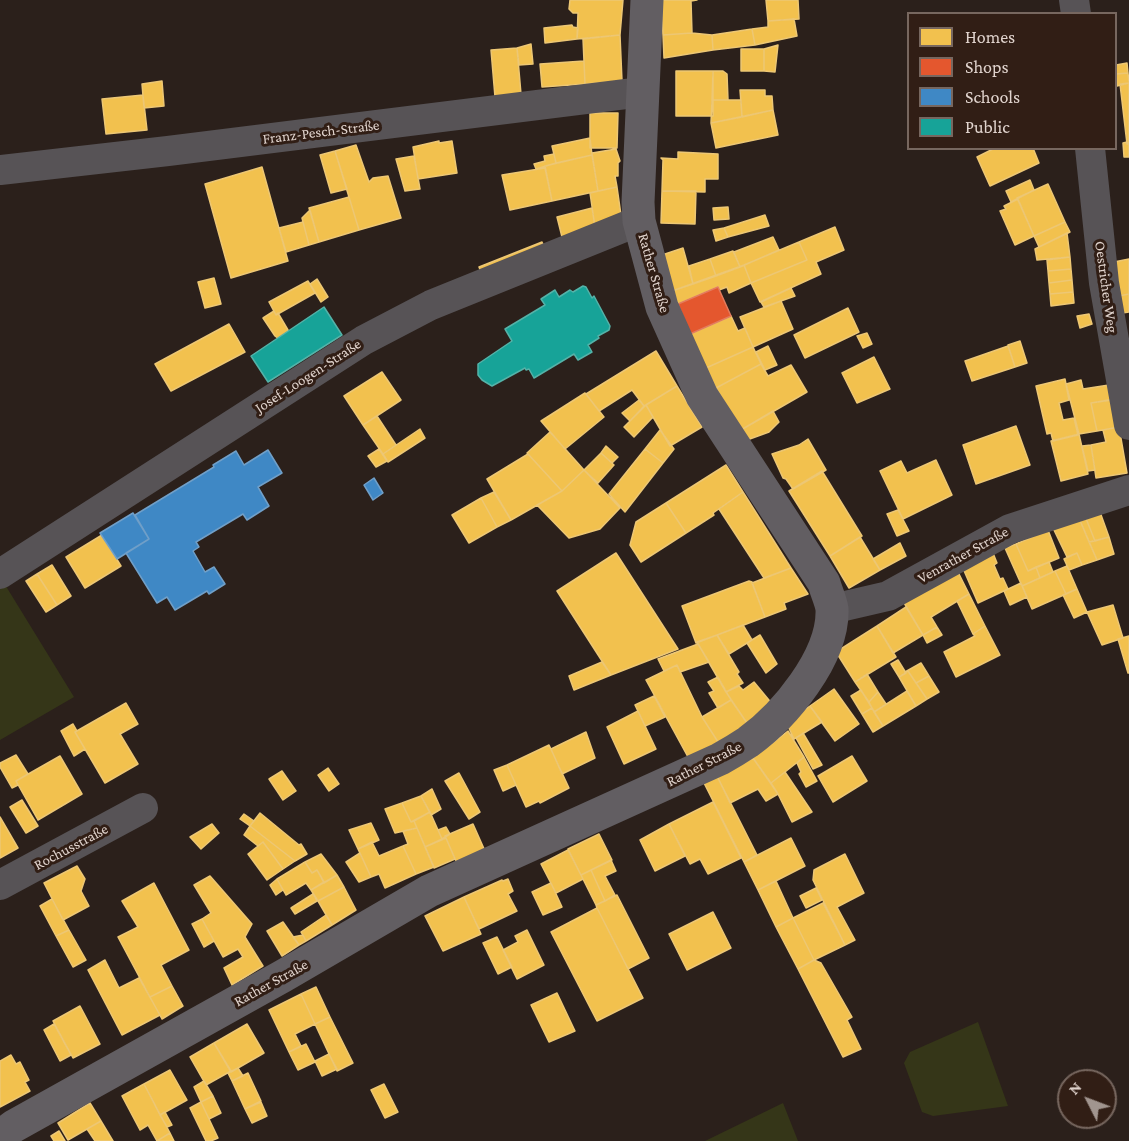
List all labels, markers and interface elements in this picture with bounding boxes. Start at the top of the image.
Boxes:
legend [907,12,1117,150]
text: Homes [965,27,1015,47]
text: Shops [965,57,1009,77]
text: Schools [965,87,1020,107]
street label: Franz-Pesch-Straße [262,116,380,148]
text: Public [965,117,1010,137]
street label: Rather Straße [634,231,674,315]
street label: Oestricher Weg [1091,240,1121,334]
street label: Josef-Loogen-Straße [252,335,364,417]
street label: Venrather Straße [914,523,1012,587]
street label: Rather Straße [663,737,745,791]
street label: Rochusstraße [31,820,111,874]
street label: Rather Straße [231,955,311,1011]
north arrow [1057,1069,1117,1129]
text: N [1065,1078,1085,1098]

